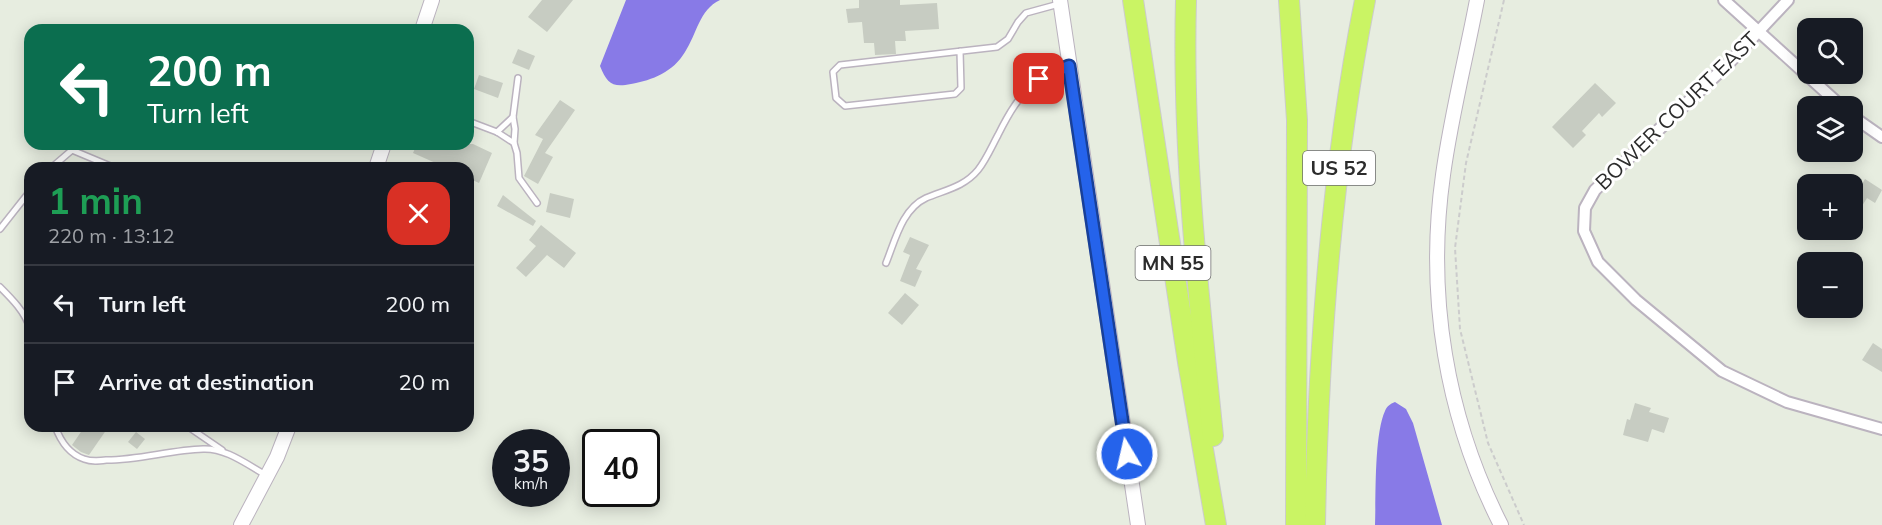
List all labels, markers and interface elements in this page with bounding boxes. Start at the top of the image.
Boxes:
map controls [1797,18,1863,318]
button: search [1797,18,1863,84]
street label: BOWER COURT EAST [1589,26,1763,195]
text: 200 m [147,44,272,97]
icon: left [48,48,126,126]
pin [1013,53,1064,104]
icon: arrive [1022,62,1055,95]
text: Turn left [147,96,249,130]
button: layers [1797,96,1863,162]
road number: US 52 [1303,151,1375,185]
button: + [1797,174,1863,240]
text: 1 min [48,178,143,223]
button: close [387,182,450,245]
text: 220 m · 13:12 [48,223,174,248]
road number: MN 55 [1136,246,1210,280]
button: − [1797,252,1863,318]
icon: left [48,288,81,321]
text: Turn left [99,290,186,318]
text: 200 m [385,290,450,318]
icon: arrive [48,366,81,399]
text: Arrive at destination [99,368,314,396]
text: 20 m [399,368,450,396]
position arrow [1095,422,1159,486]
speed limit sign: 40 [582,429,660,507]
text: 35 [513,442,549,480]
text: km/h [514,474,548,493]

